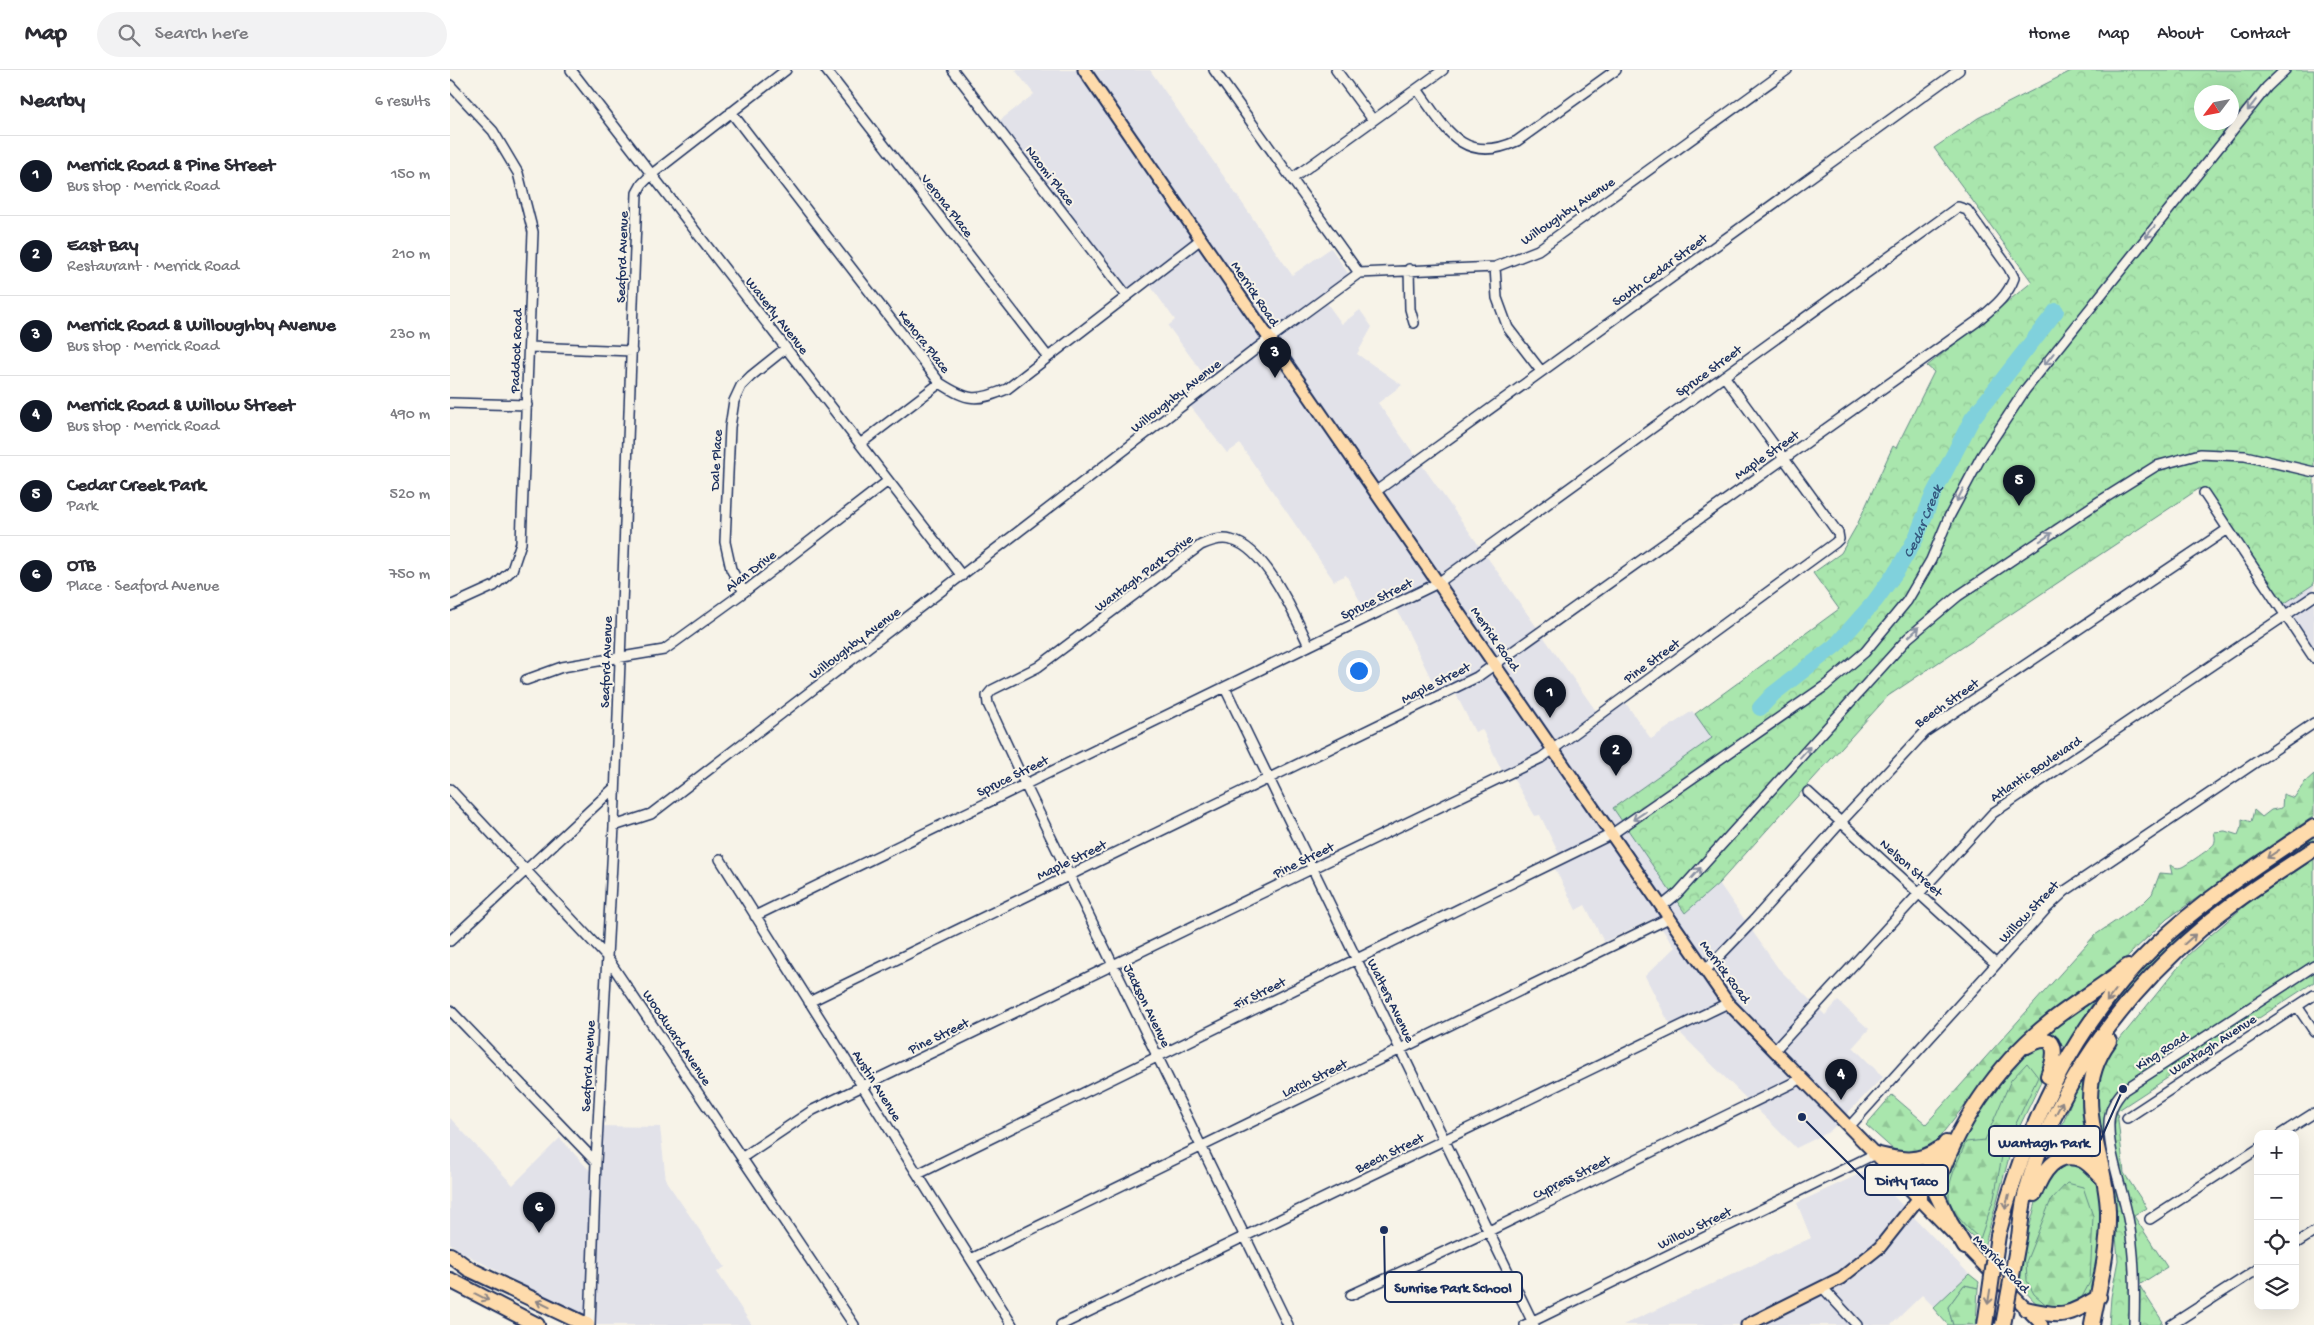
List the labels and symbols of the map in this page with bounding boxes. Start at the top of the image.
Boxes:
north arrow [2194,85,2239,130]
one-way arrow [2247,98,2257,112]
street label: Naomi Place [1020,143,1078,210]
street label: Verona Place [915,171,976,242]
street label: Willoughby Avenue [1518,174,1619,250]
street label: Seaford Avenue [613,210,634,303]
one-way arrow [2145,225,2156,238]
street label: South Cedar Street [1610,230,1712,311]
street label: Merrick Road [1226,259,1283,332]
street label: Waverly Avenue [741,274,812,359]
street label: Paddock Road [508,307,528,394]
street label: Kenora Place [893,308,953,378]
pin: 3 [1259,337,1291,378]
street label: Spruce Street [1673,342,1747,402]
one-way arrow [2043,352,2054,365]
street label: Willoughby Avenue [1128,356,1226,438]
street label: Maple Street [1732,427,1804,485]
street label: Dale Place [707,428,728,492]
pin: 5 [2003,465,2035,506]
water label: Cedar Creek [1900,481,1948,561]
one-way arrow [1955,487,1964,502]
street label: Wantagh Park Drive [1092,531,1198,617]
one-way arrow [2039,532,2053,542]
street label: Alan Drive [723,547,781,597]
street label: Spruce Street [1339,575,1417,625]
street label: Willoughby Avenue [806,604,905,684]
street label: Merrick Road [1466,604,1523,676]
street label: Seaford Avenue [597,615,618,708]
one-way arrow [1908,626,1921,638]
street label: Pine Street [1620,635,1685,689]
your location [1346,658,1372,684]
street label: Maple Street [1399,659,1475,709]
street label: Beech Street [1911,675,1984,733]
pin: 1 [1534,677,1566,718]
street label: Atlantic Boulevard [1987,732,2087,807]
pin: 2 [1600,735,1632,776]
one-way arrow [1799,746,1811,759]
street label: Spruce Street [975,752,1053,802]
one-way arrow [1632,811,1646,821]
street label: Nelson Street [1875,836,1946,903]
street label: Maple Street [1035,837,1111,885]
street label: Pine Street [1270,839,1338,884]
one-way arrow [2267,849,2281,859]
one-way arrow [1690,866,1702,879]
street label: Willow Street [1996,877,2065,947]
one-way arrow [2183,933,2196,944]
street label: Merrick Road [1695,938,1754,1009]
street label: Walters Avenue [1362,956,1418,1047]
street label: Jackson Avenue [1118,962,1174,1051]
street label: Fir Street [1230,974,1290,1015]
street label: Woodward Avenue [638,987,715,1090]
one-way arrow [2106,989,2116,1003]
street label: Wantagh Avenue [2166,1011,2261,1081]
street label: Pine Street [905,1015,973,1060]
street label: Seaford Avenue [579,1019,600,1112]
street label: King Road [2133,1028,2193,1075]
street label: Austin Avenue [847,1048,905,1126]
street label: Larch Street [1280,1056,1352,1102]
pin: 4 [1825,1059,1857,1100]
one-way arrow [2054,1100,2064,1115]
callout: Wantagh Park [1989,1126,2100,1156]
street label: Beech Street [1352,1130,1428,1179]
text: Wantagh Park [1997,1135,2092,1153]
street label: Cypress Street [1530,1152,1615,1204]
callout: Dirty Taco [1865,1165,1948,1195]
text: Dirty Taco [1874,1173,1938,1191]
pin: 6 [523,1192,555,1233]
one-way arrow [2001,1193,2011,1209]
street label: Willow Street [1655,1204,1736,1254]
street label: Merrick Road [1968,1232,2034,1299]
callout: Sunrise Park School [1385,1272,1522,1302]
text: Sunrise Park School [1394,1280,1513,1298]
one-way arrow [1983,1289,1993,1305]
one-way arrow [474,1293,489,1302]
one-way arrow [536,1299,551,1308]

